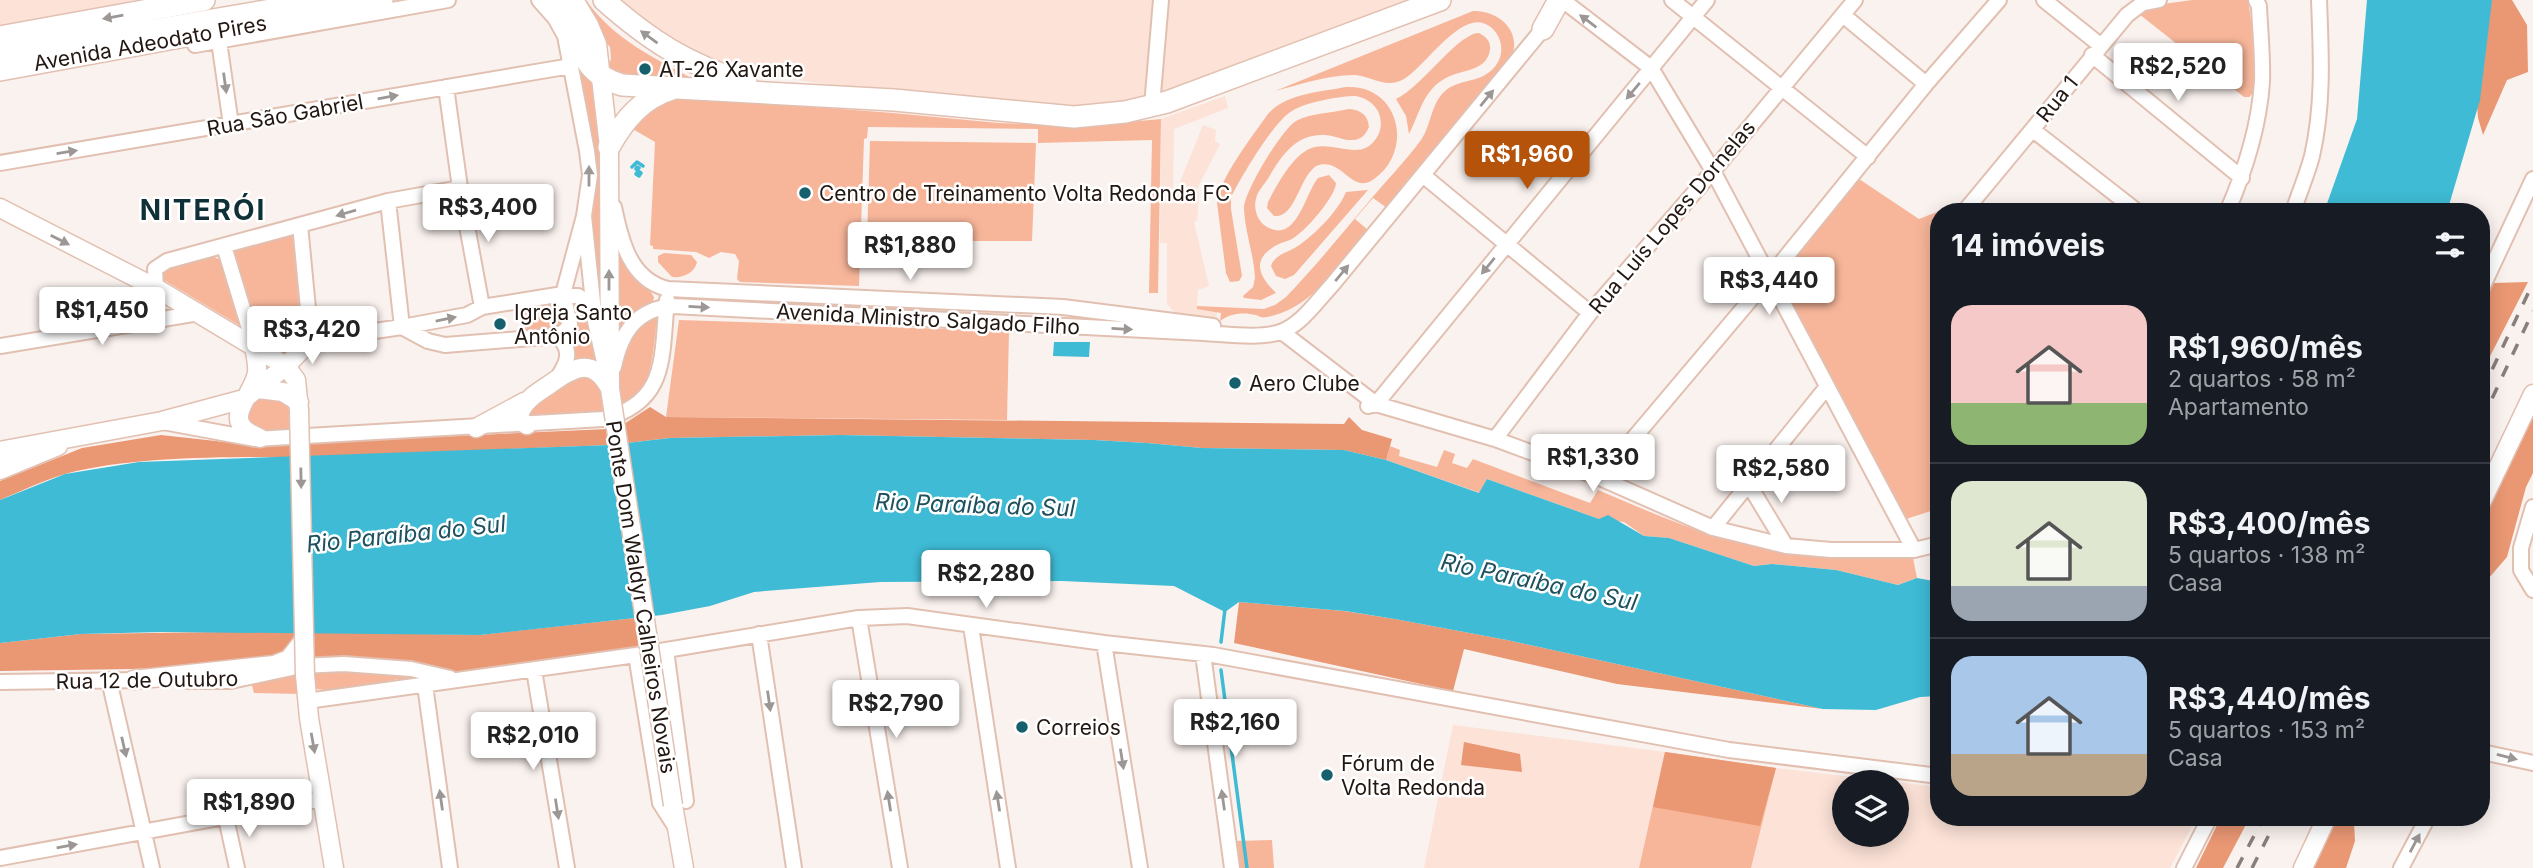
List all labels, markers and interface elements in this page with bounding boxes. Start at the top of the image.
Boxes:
street label: Avenida Adeodato Pires [32,10,268,76]
one-way arrow [102,11,124,22]
one-way arrow [1580,13,1598,28]
one-way arrow [640,30,658,44]
pin: R$2,520 [2113,43,2243,103]
text: R$2,520 [2130,52,2226,80]
place label: AT-26 Xavante [659,57,804,82]
marker: AT-26 Xavante [637,61,653,77]
street label: Rua 1 [2031,71,2083,127]
one-way arrow [220,72,231,94]
one-way arrow [1625,82,1641,100]
street label: Rua São Gabriel [205,89,365,141]
one-way arrow [1480,90,1495,108]
one-way arrow [377,91,399,102]
street label: Rua Luís Lopes Dornelas [1584,115,1760,319]
pin: R$1,960 [1462,132,1592,191]
text: R$1,960 [1481,140,1573,168]
one-way arrow [56,146,78,157]
one-way arrow [583,165,595,187]
place label: Centro de Treinamento Volta Redonda FC [819,181,1230,206]
pin: R$3,400 [423,184,553,244]
marker: Centro de Treinamento Volta Redonda FC [797,185,813,201]
district label: NITERÓI [140,193,266,227]
text: R$3,400 [439,193,537,221]
one-way arrow [335,208,356,218]
pin: R$1,880 [845,222,975,282]
icon: filters [2431,226,2469,264]
text: 14 imóveis [1951,227,2105,263]
text: R$1,880 [864,231,956,259]
one-way arrow [50,235,70,246]
one-way arrow [1480,257,1495,275]
pin: R$3,440 [1704,258,1834,317]
one-way arrow [1334,264,1349,282]
text: R$3,440 [1720,266,1818,294]
one-way arrow [603,269,615,291]
pin: R$1,450 [37,288,167,347]
text: R$1,450 [55,296,149,324]
street label: Avenida Ministro Salgado Filho [775,299,1081,339]
place label: Igreja Santo Antônio [514,300,632,349]
one-way arrow [688,302,710,313]
pin: R$3,420 [247,306,377,366]
one-way arrow [435,313,457,324]
text: R$3,420 [263,315,361,343]
marker: Igreja Santo Antônio [492,316,508,332]
one-way arrow [1111,324,1133,335]
text: R$1,960/mês [2168,329,2363,365]
icon: home [2007,333,2091,417]
text: 2 quartos · 58 m² [2168,365,2356,393]
place label: Aero Clube [1249,371,1360,396]
marker: Aero Clube [1227,375,1243,391]
text: Apartamento [2168,393,2309,421]
street label: Ponte Dom Waldyr Calheiros Novais [601,419,681,775]
pin: R$1,330 [1528,434,1658,494]
text: R$1,330 [1547,443,1639,471]
pin: R$2,580 [1716,446,1846,505]
text: R$2,580 [1732,454,1830,482]
one-way arrow [295,468,307,490]
water label: Rio Paraíba do Sul [874,488,1076,523]
text: R$3,400/mês [2168,505,2371,541]
icon: home [2007,509,2091,593]
water label: Rio Paraíba do Sul [305,510,507,558]
text: 5 quartos · 138 m² [2168,541,2365,569]
water label: Rio Paraíba do Sul [1438,547,1640,617]
pin: R$2,280 [921,550,1051,610]
text: R$2,280 [937,559,1035,587]
text: Casa [2168,569,2223,597]
street label: Rua 12 de Outubro [55,666,239,694]
pin: R$2,790 [831,680,961,740]
text: R$3,440/mês [2168,680,2371,716]
icon: home [2007,684,2091,768]
text: R$2,790 [848,689,944,717]
one-way arrow [764,691,775,713]
pin: R$2,160 [1170,700,1300,759]
text: R$2,160 [1190,708,1280,736]
pin: R$2,010 [468,712,598,772]
place label: Correios [1036,715,1121,740]
text: 5 quartos · 153 m² [2168,716,2365,744]
marker: Correios [1014,719,1030,735]
text: R$2,010 [487,721,579,749]
one-way arrow [308,732,319,754]
one-way arrow [118,736,129,758]
text: Casa [2168,744,2223,772]
one-way arrow [1117,748,1128,770]
place label: Fórum de Volta Redonda [1341,751,1485,800]
one-way arrow [2496,752,2518,763]
marker: Fórum de Volta Redonda [1319,767,1335,783]
map controls [1832,770,1909,847]
button: layers [1832,770,1909,847]
pin: R$1,890 [184,780,314,839]
text: R$1,890 [203,788,295,816]
one-way arrow [435,789,446,811]
one-way arrow [992,789,1003,811]
one-way arrow [1218,789,1229,811]
one-way arrow [883,790,894,812]
one-way arrow [552,798,563,820]
one-way arrow [2409,833,2421,852]
one-way arrow [56,840,78,851]

